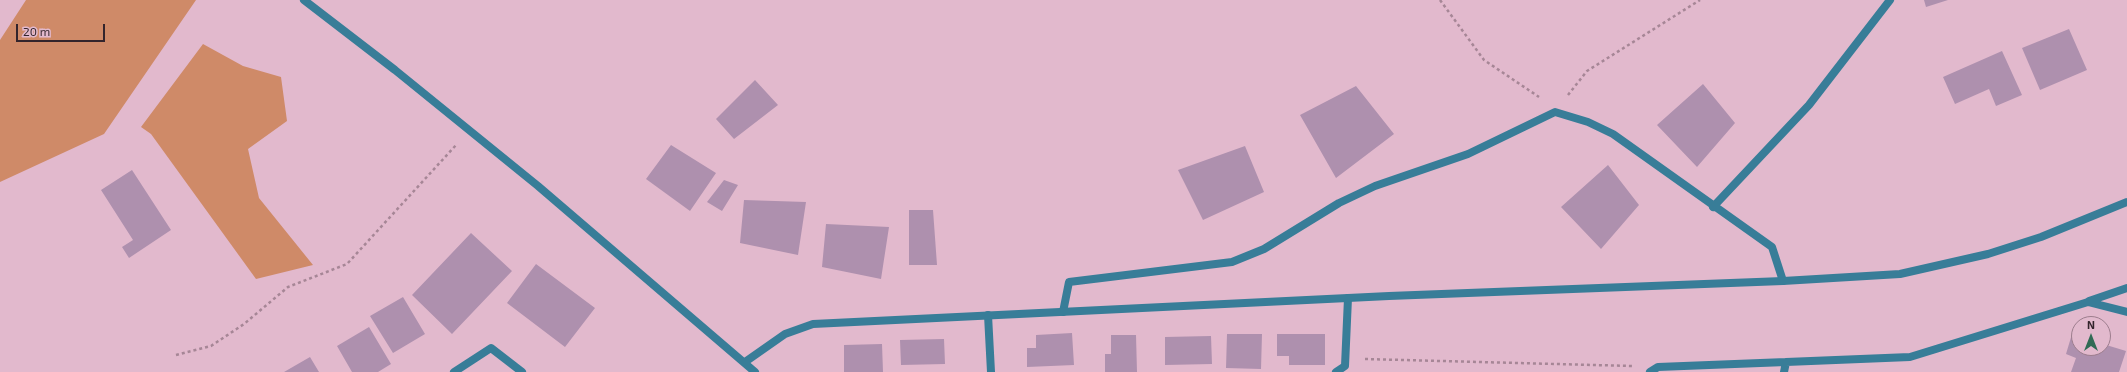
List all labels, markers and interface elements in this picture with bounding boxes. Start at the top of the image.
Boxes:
scale bar [18,16,107,42]
text: 20 m [23,24,50,38]
north arrow [2071,316,2111,356]
text: N [2087,318,2095,331]

